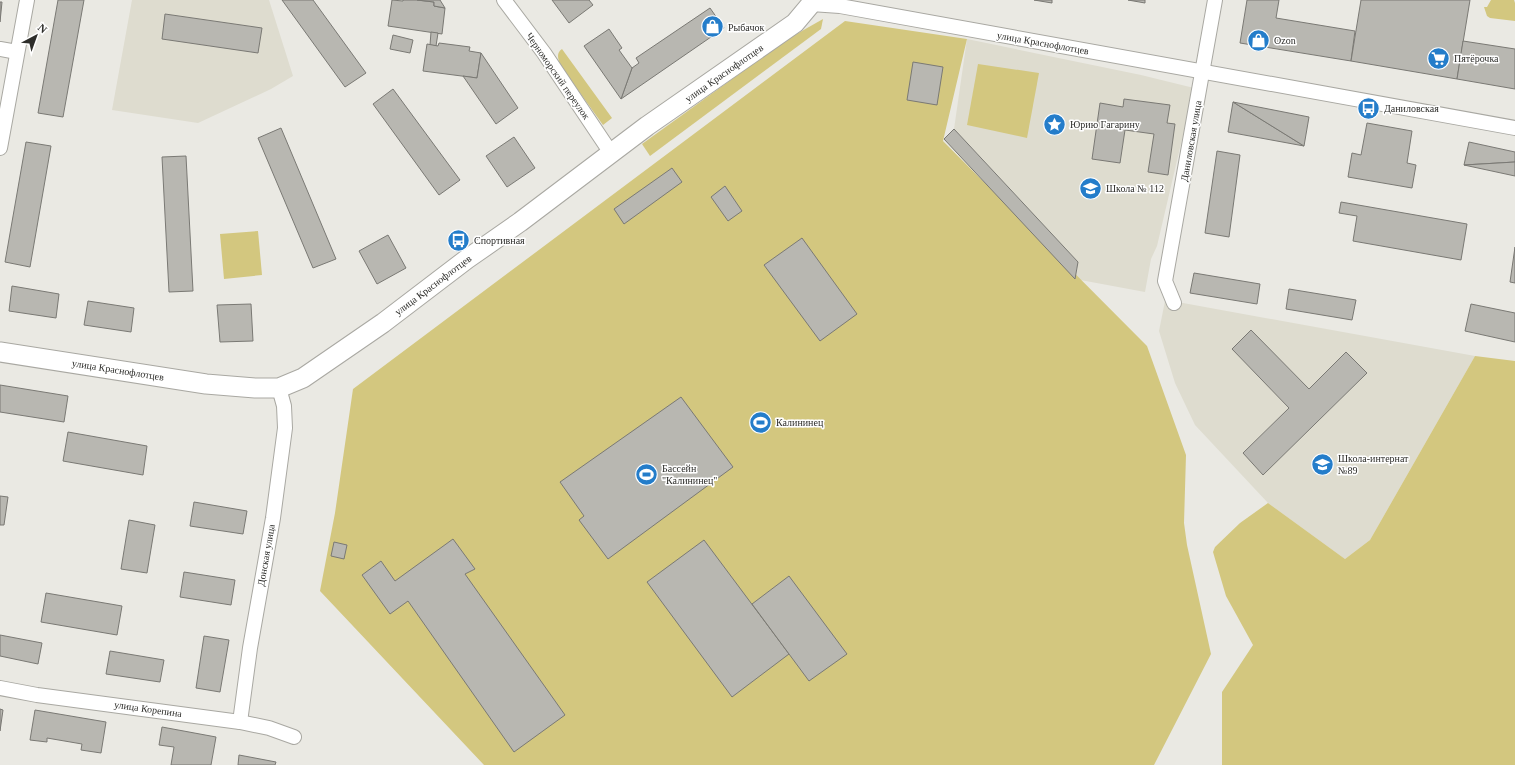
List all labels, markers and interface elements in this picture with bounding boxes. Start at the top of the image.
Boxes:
shop icon: Рыбачок [700,14,726,40]
north arrow [16,16,56,56]
text: N [36,21,50,36]
place label: Рыбачок [728,22,764,33]
shop icon: Ozon [1246,27,1272,53]
street label: улица Краснофлотцев [996,30,1090,57]
street label: Черноморский переулок [524,31,592,122]
place label: Ozon [1274,35,1296,46]
street label: улица Краснофлотцев [683,42,765,104]
supermarket icon: Пятёрочка [1425,45,1451,71]
place label: Пятёрочка [1454,53,1499,64]
bus stop icon: Даниловская [1355,95,1381,121]
street label: Даниловская улица [1178,99,1204,182]
place label: Даниловская [1384,103,1439,114]
place icon: Юрию Гагарину [1041,111,1067,137]
place label: Юрию Гагарину [1070,119,1140,130]
school or university icon: Школа № 112 [1077,175,1103,201]
place label: Школа № 112 [1106,183,1164,194]
bus stop icon: Спортивная [446,227,472,253]
place label: Спортивная [474,235,525,246]
street label: улица Краснофлотцев [393,252,474,317]
street label: улица Краснофлотцев [71,357,165,383]
sports icon: Калининец [748,409,774,435]
place label: Калининец [776,417,824,428]
school or university icon: Школа-интернат №89 [1310,451,1336,477]
place label: Школа-интернат №89 [1338,453,1409,476]
sports icon: Бассейн "Калининец" [634,461,660,487]
place label: Бассейн "Калининец" [662,463,717,486]
street label: Донская улица [255,523,277,587]
street label: улица Корепина [113,699,183,719]

